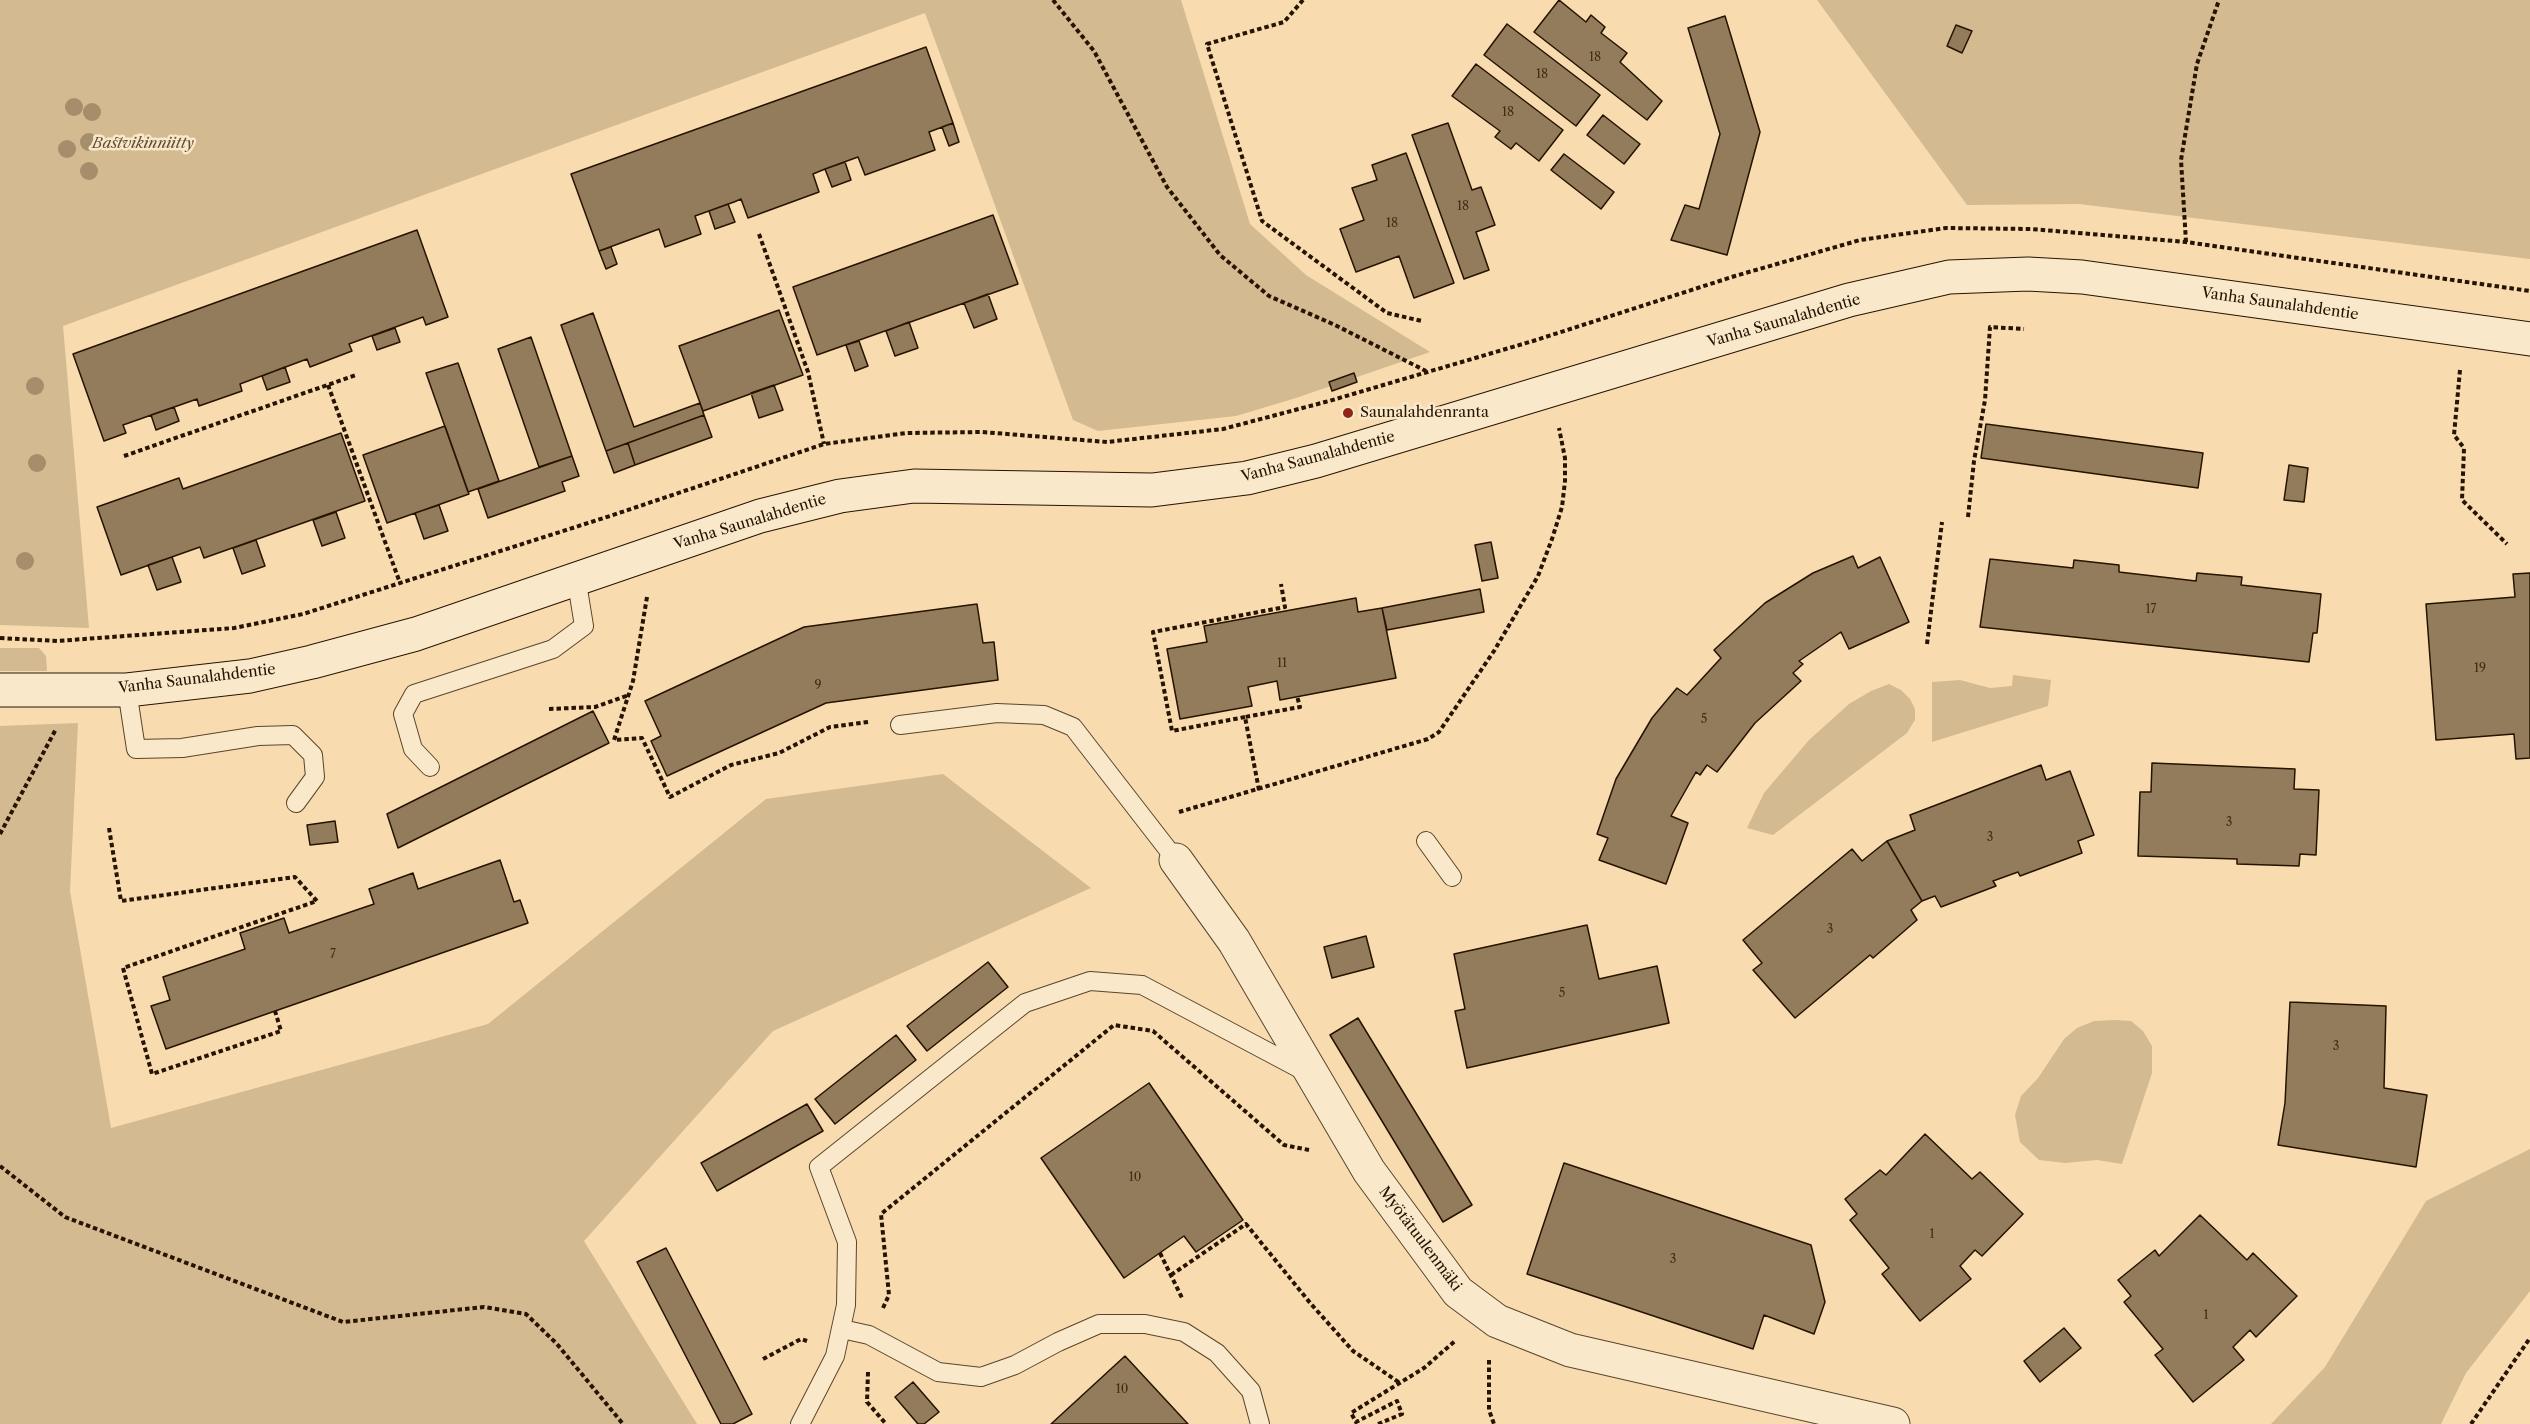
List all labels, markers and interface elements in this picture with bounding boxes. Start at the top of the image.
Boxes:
house number: 18 [1589,51,1601,65]
house number: 18 [1536,68,1548,82]
house number: 18 [1502,106,1514,120]
park label: Bastvikinniitty [92,135,194,153]
house number: 18 [1457,200,1469,214]
house number: 18 [1386,217,1398,231]
street label: Vanha Saunalahdentie [2200,284,2360,324]
street label: Vanha Saunalahdentie [1705,291,1863,351]
place label: Saunalahdenranta [1360,404,1489,422]
marker: Saunalahdenranta [1341,406,1355,420]
street label: Vanha Saunalahdentie [1239,428,1397,486]
street label: Vanha Saunalahdentie [672,490,828,554]
house number: 17 [2146,603,2156,617]
house number: 11 [1277,657,1287,671]
street label: Vanha Saunalahdentie [117,660,277,698]
house number: 19 [2474,662,2486,676]
house number: 9 [814,679,822,693]
house number: 5 [1701,713,1707,727]
house number: 3 [2226,816,2232,830]
house number: 3 [1987,831,1993,845]
house number: 3 [1827,923,1833,937]
house number: 7 [330,948,336,962]
house number: 5 [1559,987,1565,1001]
house number: 3 [2333,1040,2339,1054]
house number: 10 [1129,1171,1141,1185]
street label: Myötätuulenmäki [1375,1183,1465,1295]
house number: 1 [1929,1228,1935,1242]
house number: 3 [1670,1253,1676,1267]
house number: 1 [2203,1309,2209,1323]
house number: 10 [1116,1383,1128,1397]

